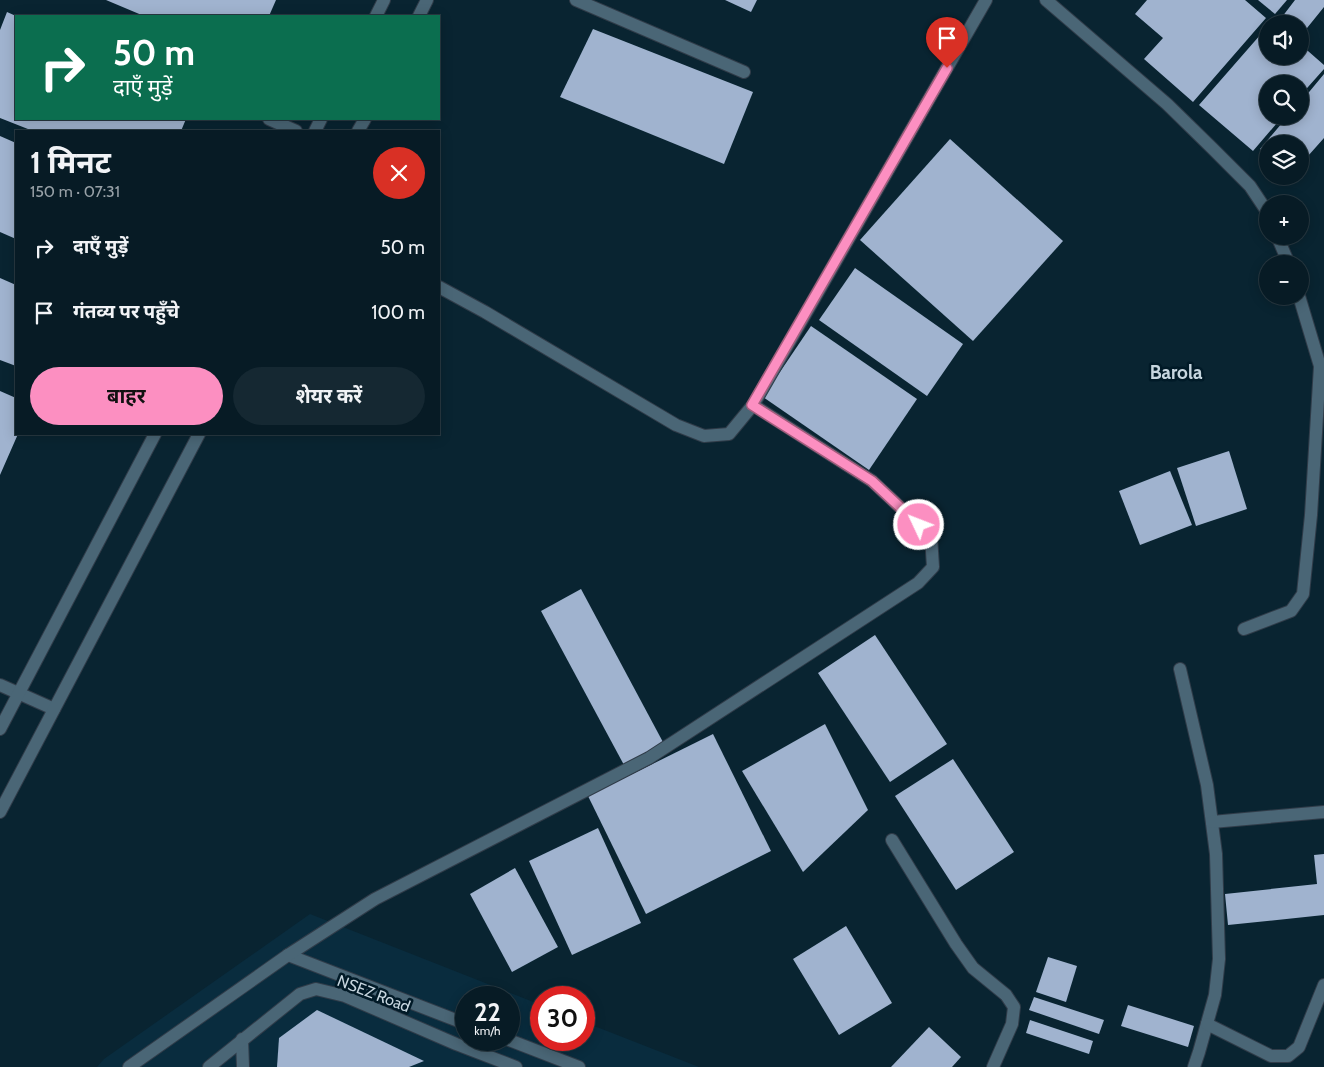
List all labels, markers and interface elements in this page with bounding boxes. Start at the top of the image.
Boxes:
map controls [1259,15,1309,305]
button: sound [1259,15,1309,65]
pin [926,17,968,68]
icon: arrive [933,24,961,52]
text: 50 m [113,31,195,74]
icon: right [30,35,95,100]
text: दाएँ मुड़ें [113,74,172,101]
button: search [1259,75,1309,125]
button: layers [1259,135,1309,185]
text: 1 मिनट [30,144,111,181]
button: close [373,147,425,199]
text: 150 m · 07:31 [30,182,120,201]
button: + [1259,195,1309,245]
icon: right [30,234,58,262]
text: दाएँ मुड़ें [73,235,128,258]
text: 50 m [381,236,425,259]
button: − [1259,255,1309,305]
icon: arrive [30,299,58,327]
text: गंतव्य पर पहुँचे [73,300,179,323]
text: 100 m [371,301,425,324]
district label: Barola [1150,361,1203,384]
button: बाहर [30,367,223,425]
button: शेयर करें [233,367,425,425]
position arrow [892,498,944,550]
street label: NSEZ Road [335,971,413,1016]
speed limit sign: 30 [530,986,595,1051]
text: 22 [474,997,501,1027]
text: km/h [474,1023,501,1038]

